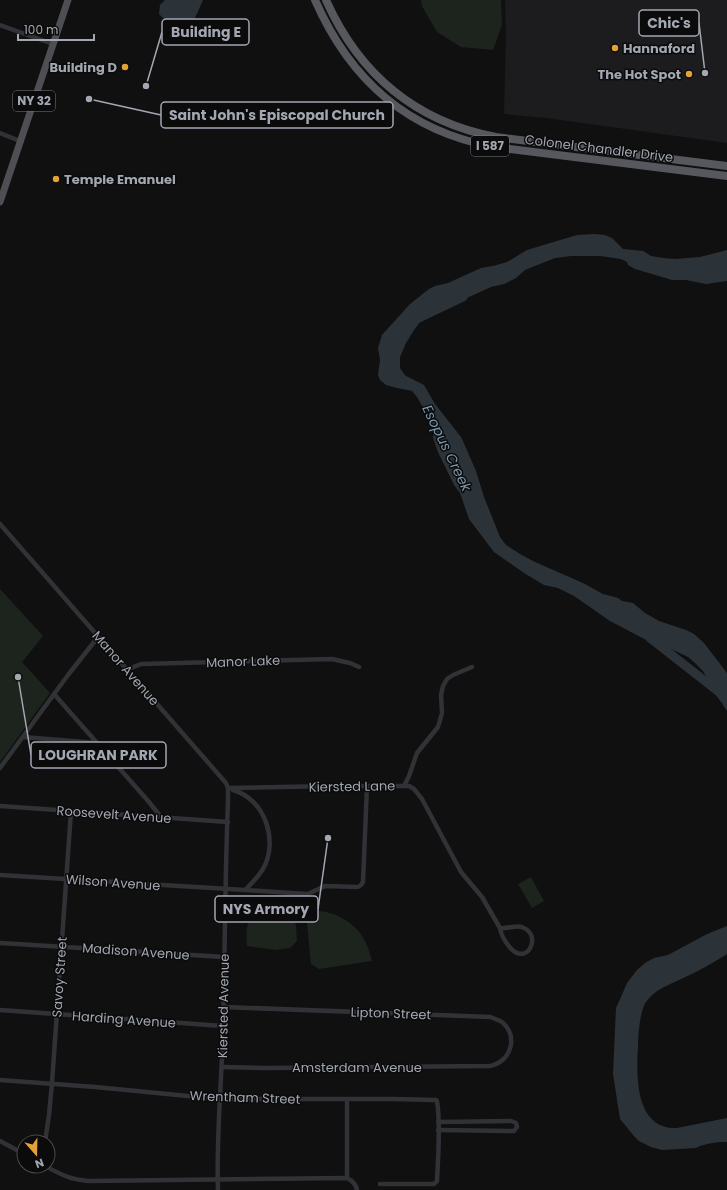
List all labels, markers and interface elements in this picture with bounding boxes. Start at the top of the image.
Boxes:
callout: Chic's [639,10,699,36]
text: Chic's [647,13,691,33]
scale bar [18,16,94,42]
callout: Building E [162,19,249,45]
text: 100 m [24,21,58,38]
text: Building E [171,22,241,42]
place label: Hannaford [623,39,695,58]
marker: Hannaford [610,43,620,53]
place label: Building D [50,58,118,77]
marker: Building D [120,62,130,72]
place label: The Hot Spot [598,65,681,84]
marker: The Hot Spot [684,69,694,79]
road number: NY 32 [13,91,55,111]
callout: Saint John's Episcopal Church [161,102,393,128]
text: Saint John's Episcopal Church [169,105,385,125]
street label: Colonel Chandler Drive [524,130,674,167]
road number: I 587 [471,136,509,156]
place label: Temple Emanuel [64,170,176,189]
marker: Temple Emanuel [51,174,61,184]
water label: Esopus Creek [417,401,477,495]
street label: Manor Avenue [88,627,164,710]
street label: Manor Lake [206,651,280,672]
callout: LOUGHRAN PARK [31,742,166,768]
text: LOUGHRAN PARK [38,745,158,765]
street label: Kiersted Lane [309,776,395,797]
street label: Roosevelt Avenue [56,801,172,828]
street label: Wilson Avenue [65,870,161,895]
callout: NYS Armory [215,896,318,922]
text: NYS Armory [223,899,309,919]
street label: Savoy Street [47,936,72,1018]
street label: Madison Avenue [82,938,190,965]
street label: Kiersted Avenue [213,954,234,1058]
street label: Lipton Street [350,1003,432,1024]
street label: Harding Avenue [71,1006,177,1033]
street label: Amsterdam Avenue [292,1058,422,1077]
street label: Wrentham Street [189,1086,301,1109]
north arrow [16,1134,56,1174]
text: N [33,1154,46,1172]

